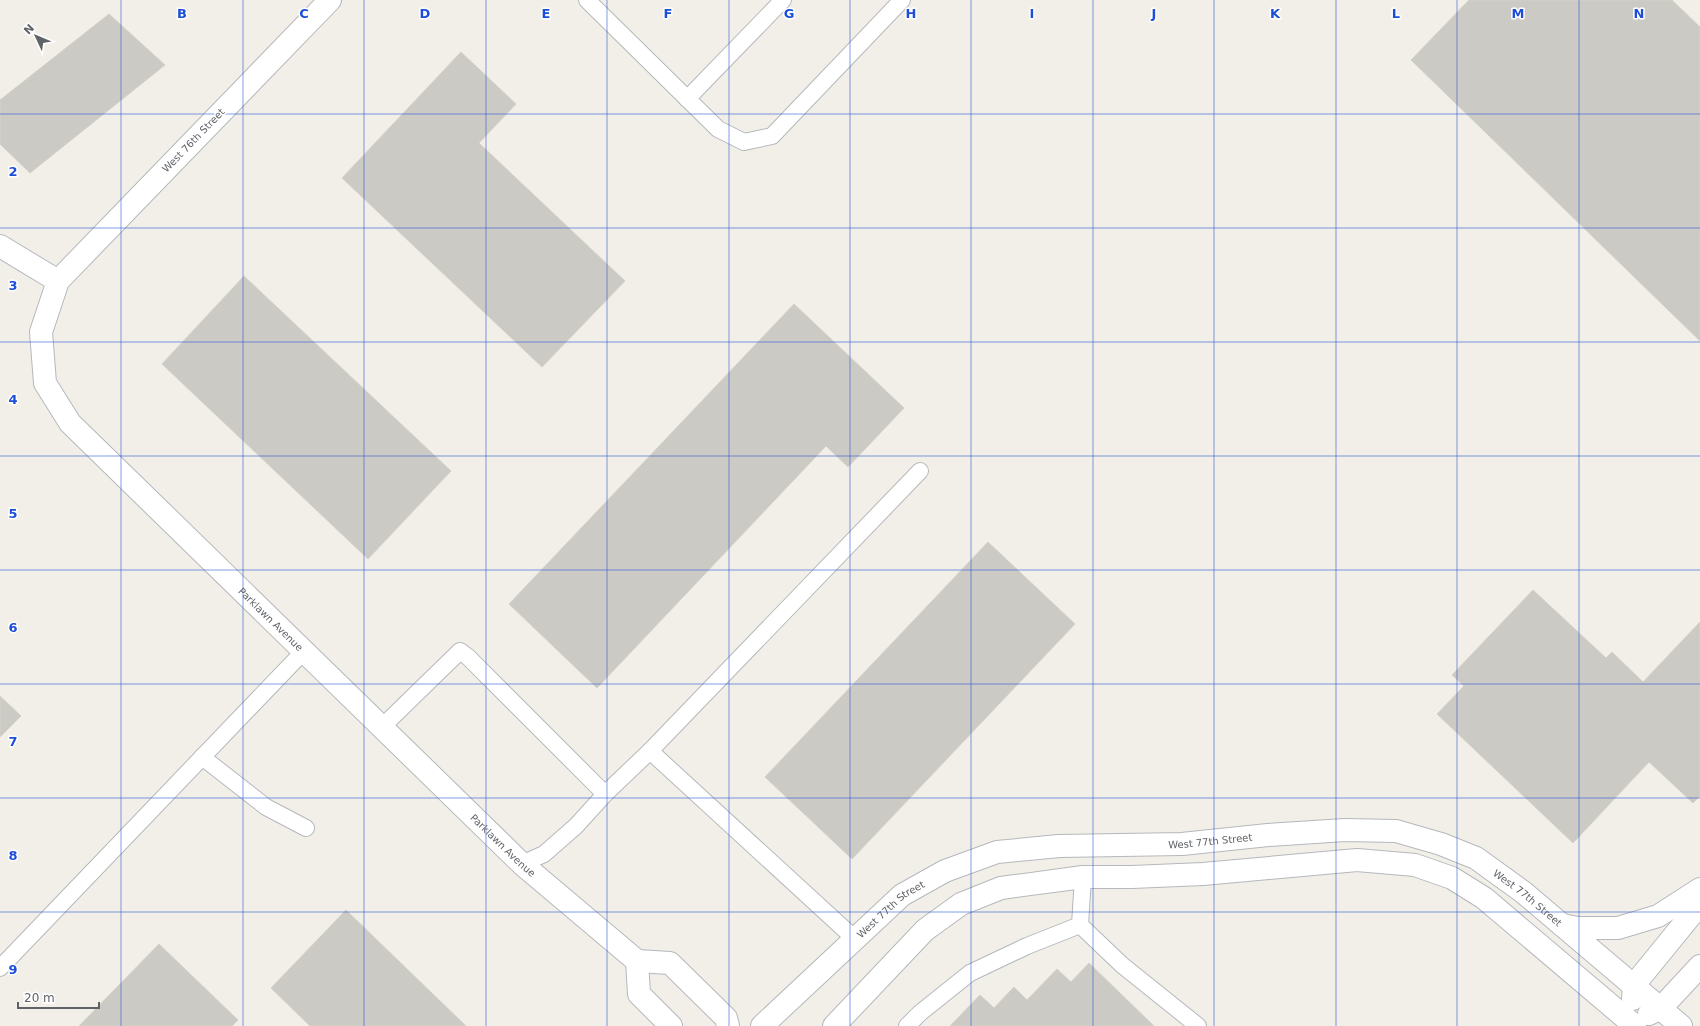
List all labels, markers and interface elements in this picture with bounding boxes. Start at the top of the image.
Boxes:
text: B [177,6,187,21]
text: C [299,6,309,21]
text: D [420,6,431,21]
text: E [542,6,550,21]
text: F [664,6,672,21]
text: G [784,6,794,21]
text: H [906,6,916,21]
text: I [1030,6,1034,21]
text: J [1151,6,1156,21]
text: K [1270,6,1281,21]
text: L [1392,6,1400,21]
text: M [1512,6,1524,21]
text: N [1634,6,1644,21]
north arrow [16,16,56,56]
text: N [21,22,37,37]
street label: West 76th Street [160,106,227,174]
text: 2 [8,164,18,179]
text: 3 [8,278,18,293]
text: 4 [8,392,18,407]
text: 5 [8,506,18,521]
street label: Parklawn Avenue [236,586,305,653]
text: 6 [8,620,18,635]
text: 7 [8,734,18,749]
street label: Parklawn Avenue [468,812,538,879]
street label: West 77th Street [1168,832,1253,850]
text: 8 [8,848,18,863]
street label: West 77th Street [1491,867,1564,929]
street label: West 77th Street [855,879,926,940]
text: 9 [8,962,18,977]
scale bar [18,984,99,1010]
text: 20 m [24,991,55,1005]

